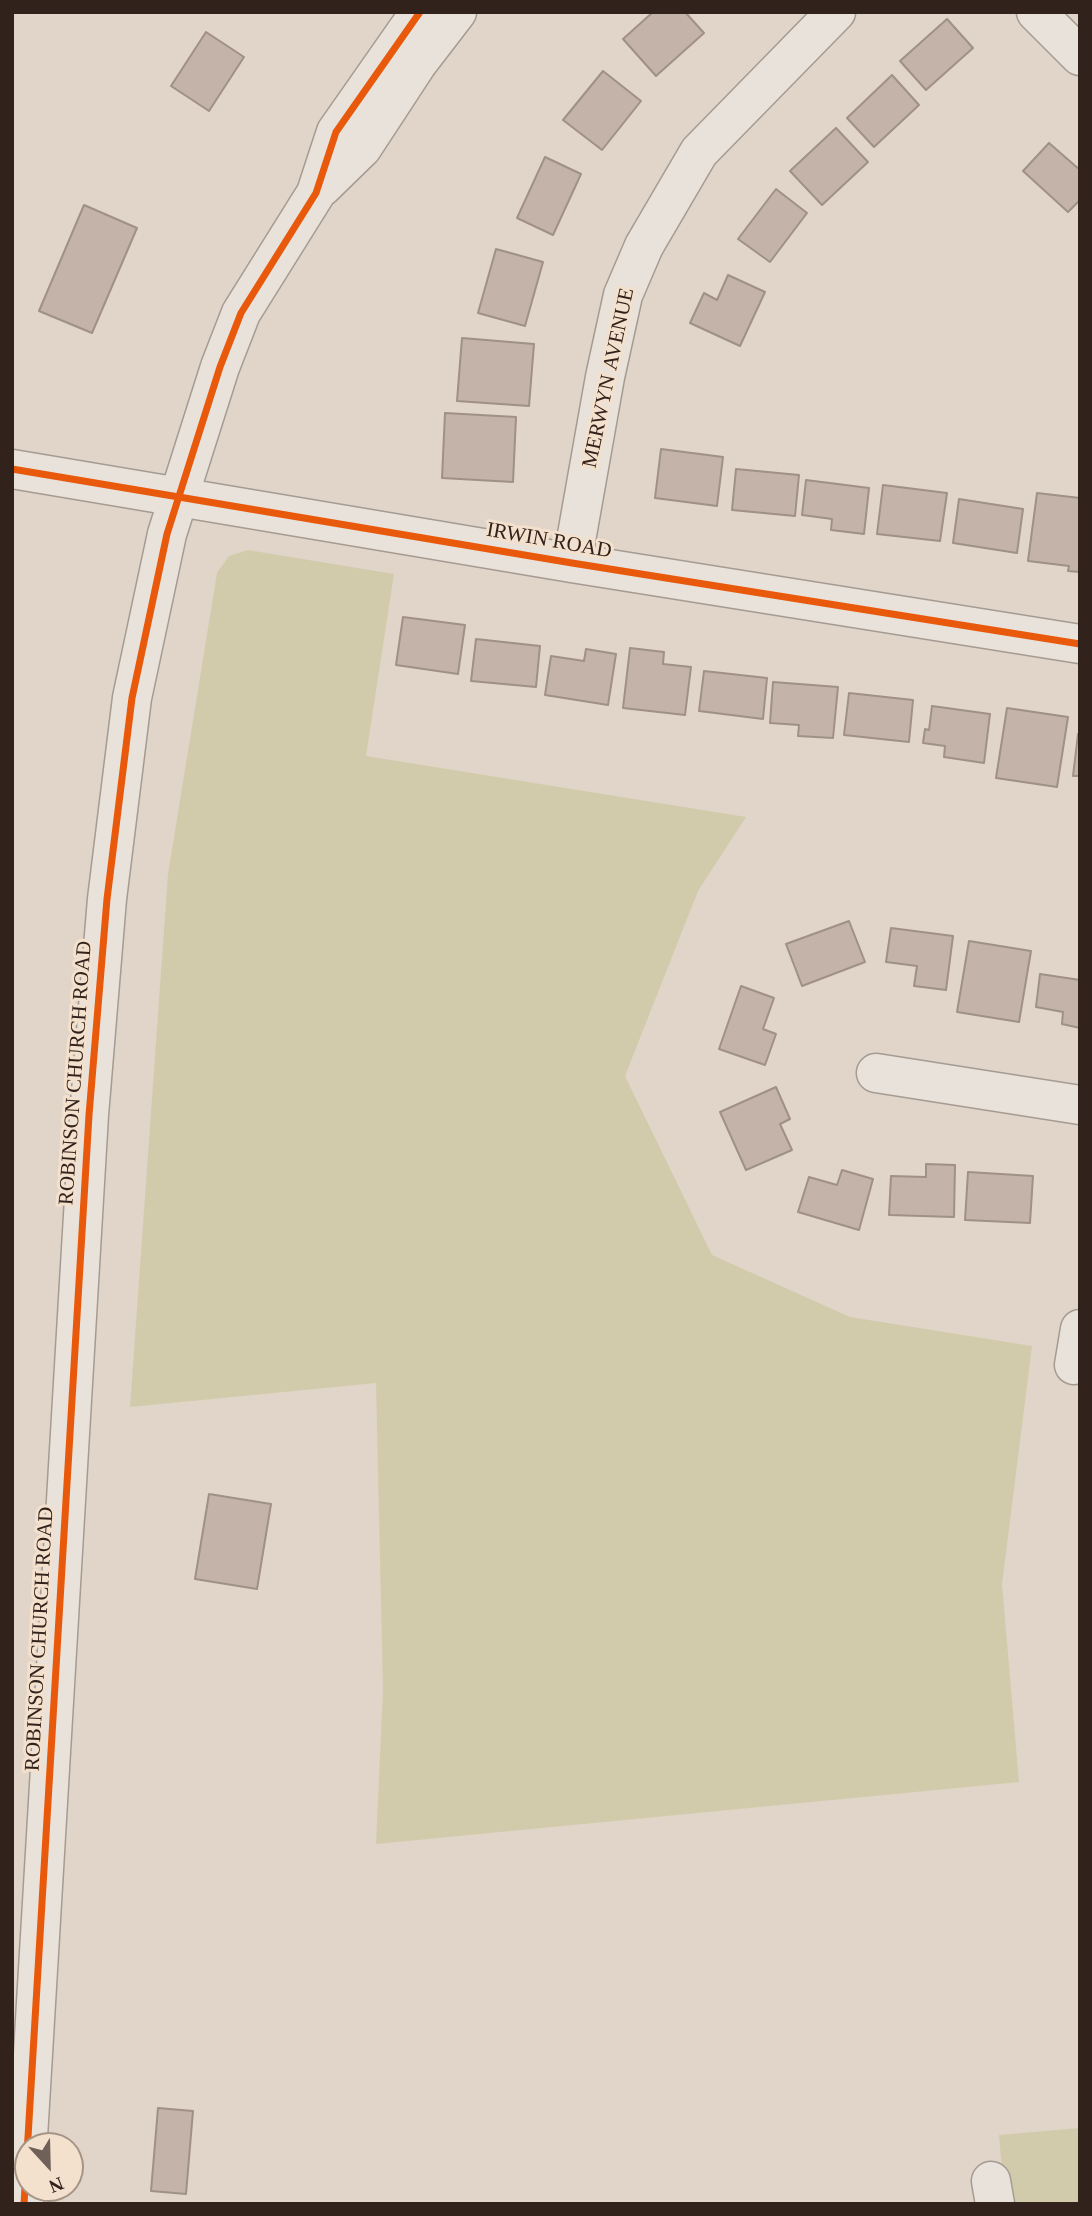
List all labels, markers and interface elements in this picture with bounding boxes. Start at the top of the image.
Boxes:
street label: MERWYN AVENUE [578,286,640,470]
street label: IRWIN ROAD [484,518,614,564]
street label: ROBINSON CHURCH ROAD [54,940,98,1206]
street label: ROBINSON CHURCH ROAD [20,1506,60,1772]
north arrow [14,2132,84,2202]
text: N [46,2173,67,2197]

